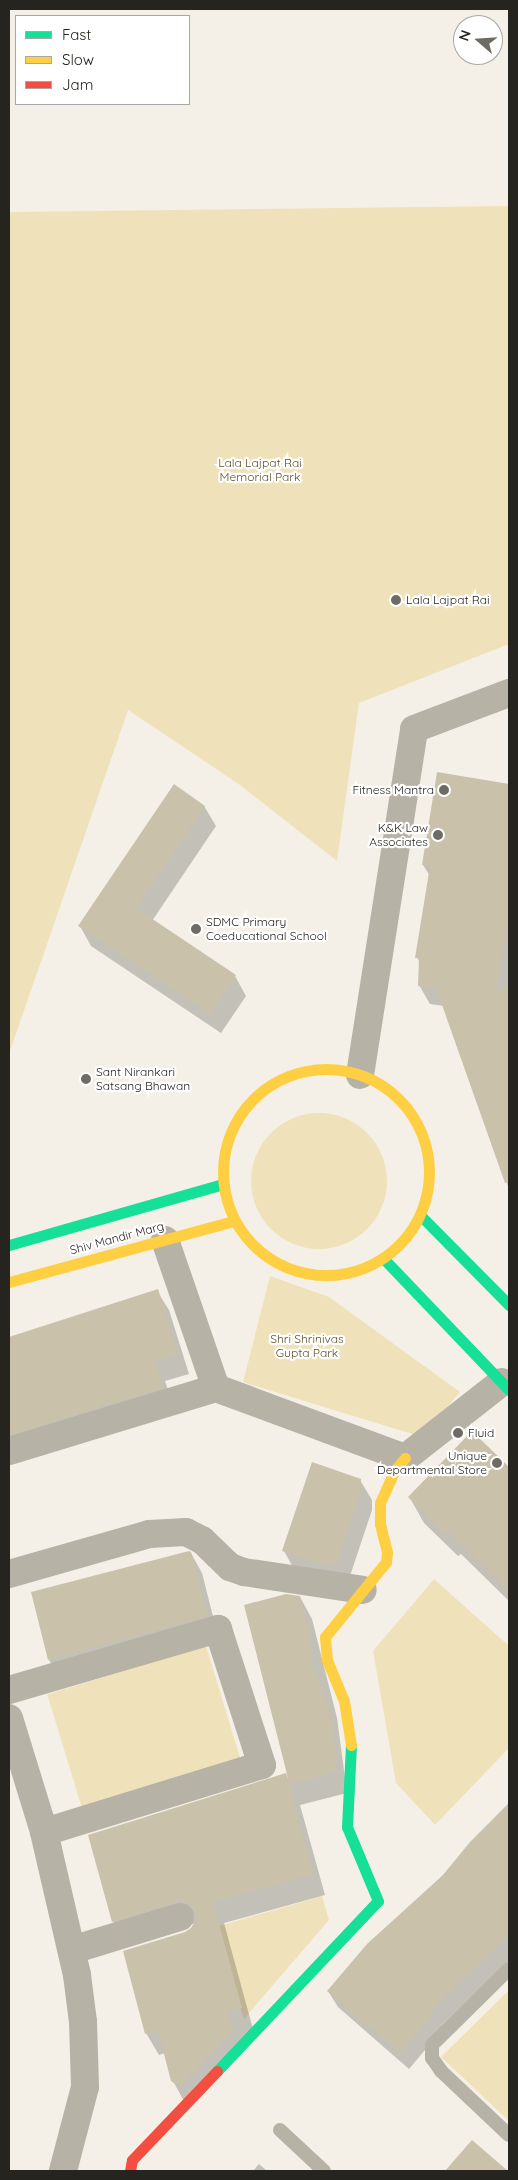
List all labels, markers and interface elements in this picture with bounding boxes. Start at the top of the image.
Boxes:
legend [15,15,190,105]
north arrow [453,15,503,65]
text: Fast [62,25,91,44]
text: N [455,28,475,43]
text: Slow [62,50,94,69]
text: Jam [62,75,93,94]
park label: Lala Lajpat Rai Memorial Park [218,456,302,484]
place label: Lala Lajpat Rai [406,593,490,607]
marker: Lala Lajpat Rai [390,594,402,606]
place label: Fitness Mantra [352,783,434,797]
marker: Fitness Mantra [438,784,450,796]
place label: K&K Law Associates [369,821,428,849]
marker: K&K Law Associates [432,829,444,841]
place label: SDMC Primary Coeducational School [206,915,327,943]
marker: SDMC Primary Coeducational School [190,923,202,935]
place label: Sant Nirankari Satsang Bhawan [96,1065,190,1093]
marker: Sant Nirankari Satsang Bhawan [80,1073,92,1085]
street label: Shiv Mandir Marg [68,1219,166,1257]
park label: Shri Shrinivas Gupta Park [270,1332,344,1360]
place label: Fluid [468,1426,494,1440]
marker: Fluid [452,1427,464,1439]
place label: Unique Departmental Store [377,1449,487,1477]
marker: Unique Departmental Store [491,1457,503,1469]

